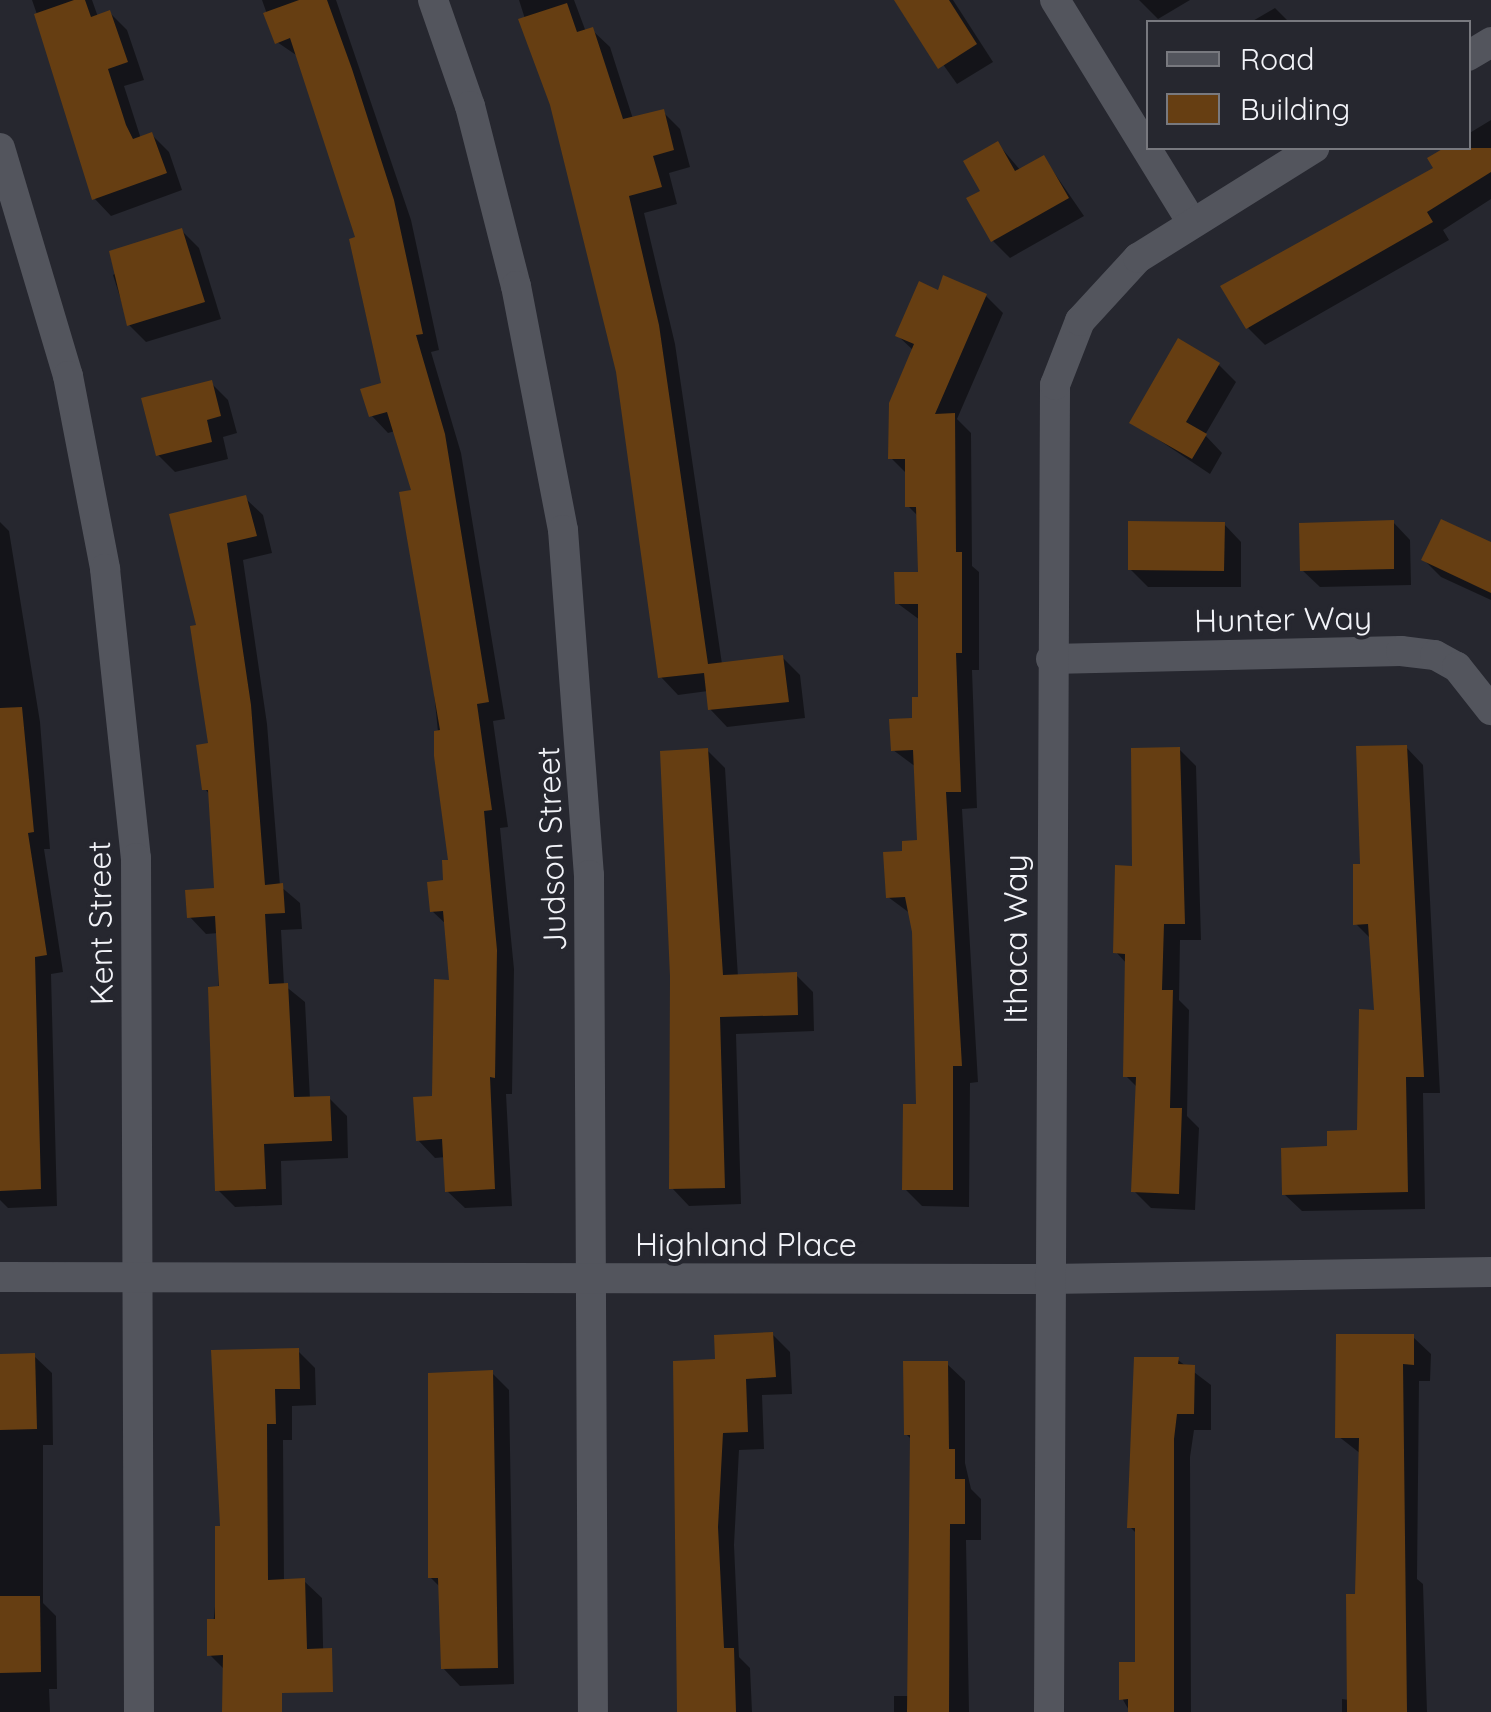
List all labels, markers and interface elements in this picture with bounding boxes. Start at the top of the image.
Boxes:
legend [1146,20,1471,150]
text: Road [1240,40,1314,78]
text: Building [1240,90,1350,128]
street label: Hunter Way [1194,598,1372,640]
street label: Judson Street [528,746,574,952]
street label: Kent Street [79,840,121,1006]
street label: Ithaca Way [996,854,1034,1024]
street label: Highland Place [635,1225,857,1263]

